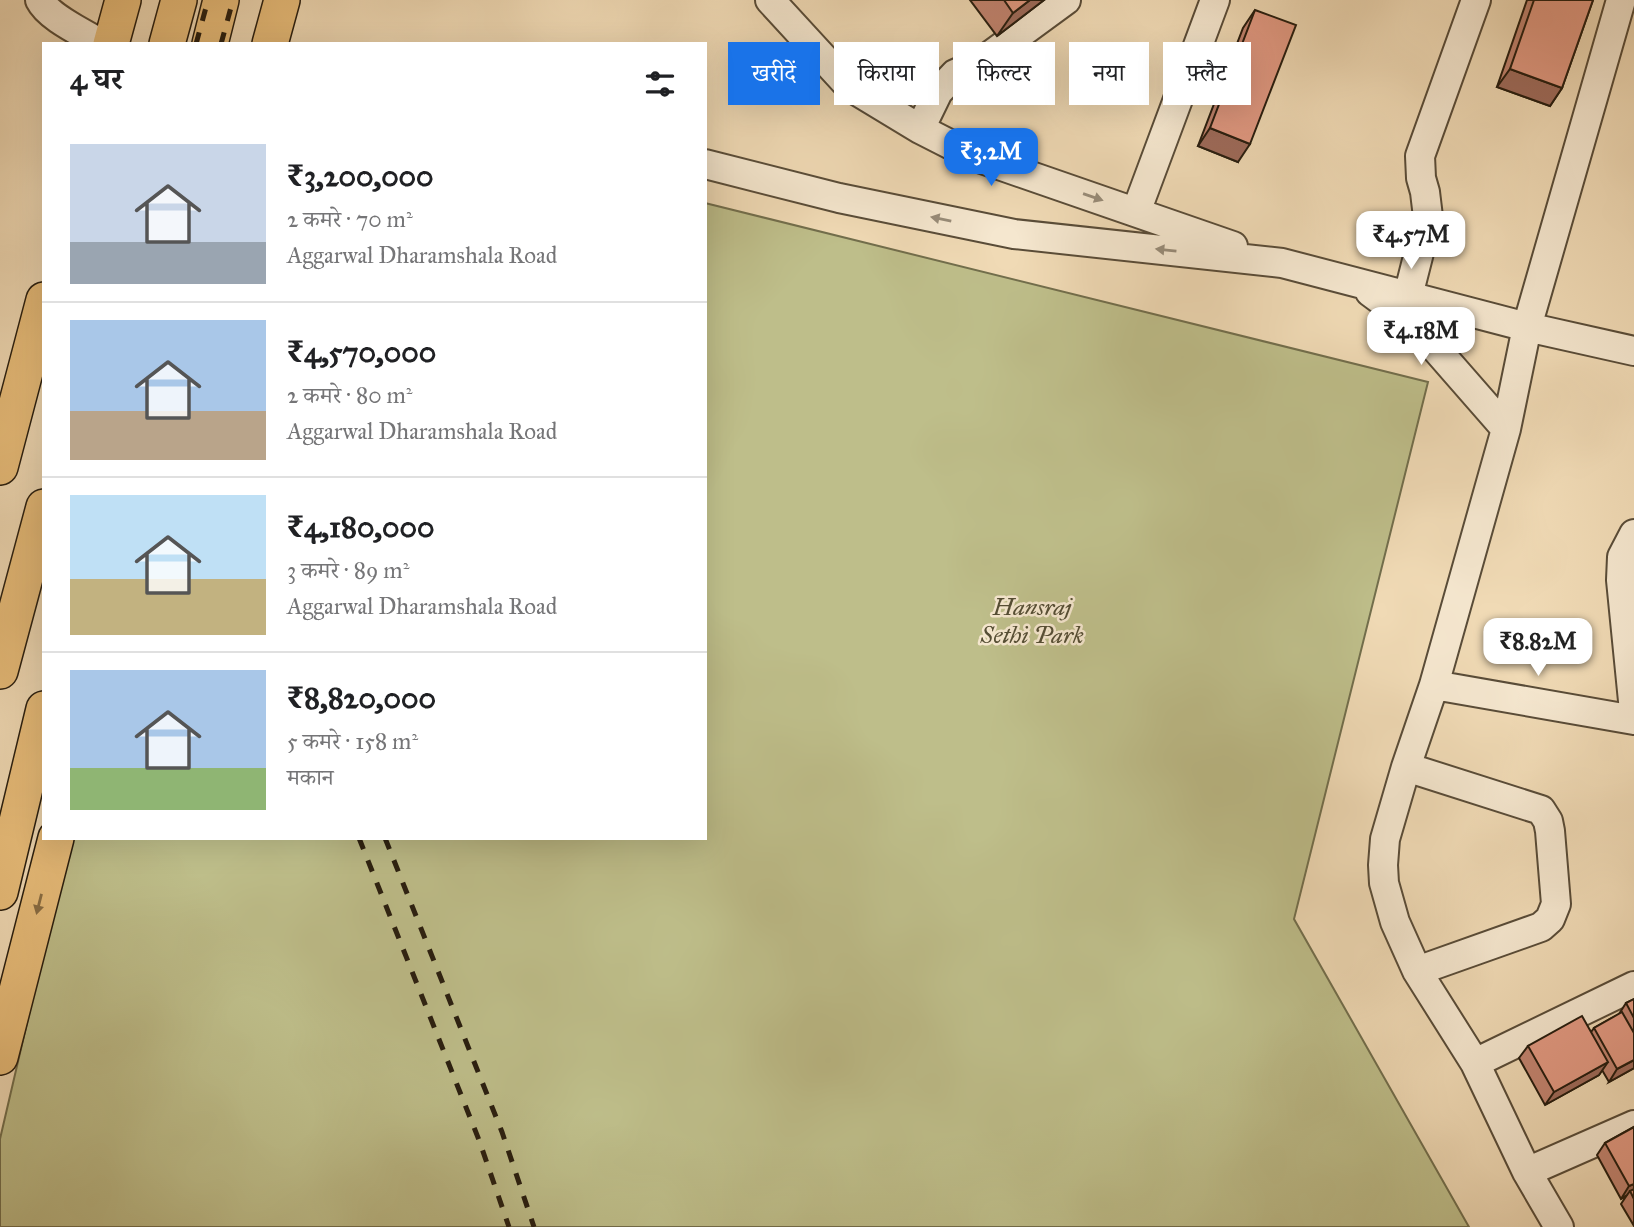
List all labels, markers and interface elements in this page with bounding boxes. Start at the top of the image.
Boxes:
chip: खरीदें [728,42,820,105]
chip: किराया [834,42,939,105]
chip: फ़िल्टर [953,42,1055,105]
chip: नया [1069,42,1149,105]
chip: फ़्लैट [1163,42,1251,105]
text: 4 घर [70,61,123,97]
icon: filters [641,65,679,103]
pin: ₹3.2M [942,128,1040,188]
text: ₹3.2M [960,137,1022,165]
text: ₹3,200,000 [287,158,434,194]
icon: home [126,172,210,256]
one-way arrow [1083,192,1104,203]
text: 2 कमरे · 70 m² [287,205,413,233]
pin: ₹4.57M [1354,212,1468,271]
one-way arrow [930,214,952,225]
text: ₹4.57M [1372,220,1450,248]
text: Aggarwal Dharamshala Road [287,241,557,269]
one-way arrow [1154,244,1176,255]
pin: ₹4.18M [1364,308,1478,367]
text: ₹4.18M [1383,316,1459,344]
text: ₹4,570,000 [287,334,436,370]
icon: home [126,348,210,432]
text: 2 कमरे · 80 m² [287,381,413,409]
text: Aggarwal Dharamshala Road [287,417,557,445]
text: ₹4,180,000 [287,509,435,545]
icon: home [126,523,210,607]
text: 3 कमरे · 89 m² [287,556,409,584]
text: Aggarwal Dharamshala Road [287,592,557,620]
park label: Hansraj Sethi Park [979,592,1084,650]
pin: ₹8.82M [1481,618,1595,678]
text: ₹8.82M [1499,627,1577,655]
text: ₹8,820,000 [287,680,436,716]
icon: home [126,698,210,782]
text: 5 कमरे · 158 m² [287,727,418,755]
text: मकान [287,763,334,791]
one-way arrow [33,894,44,916]

